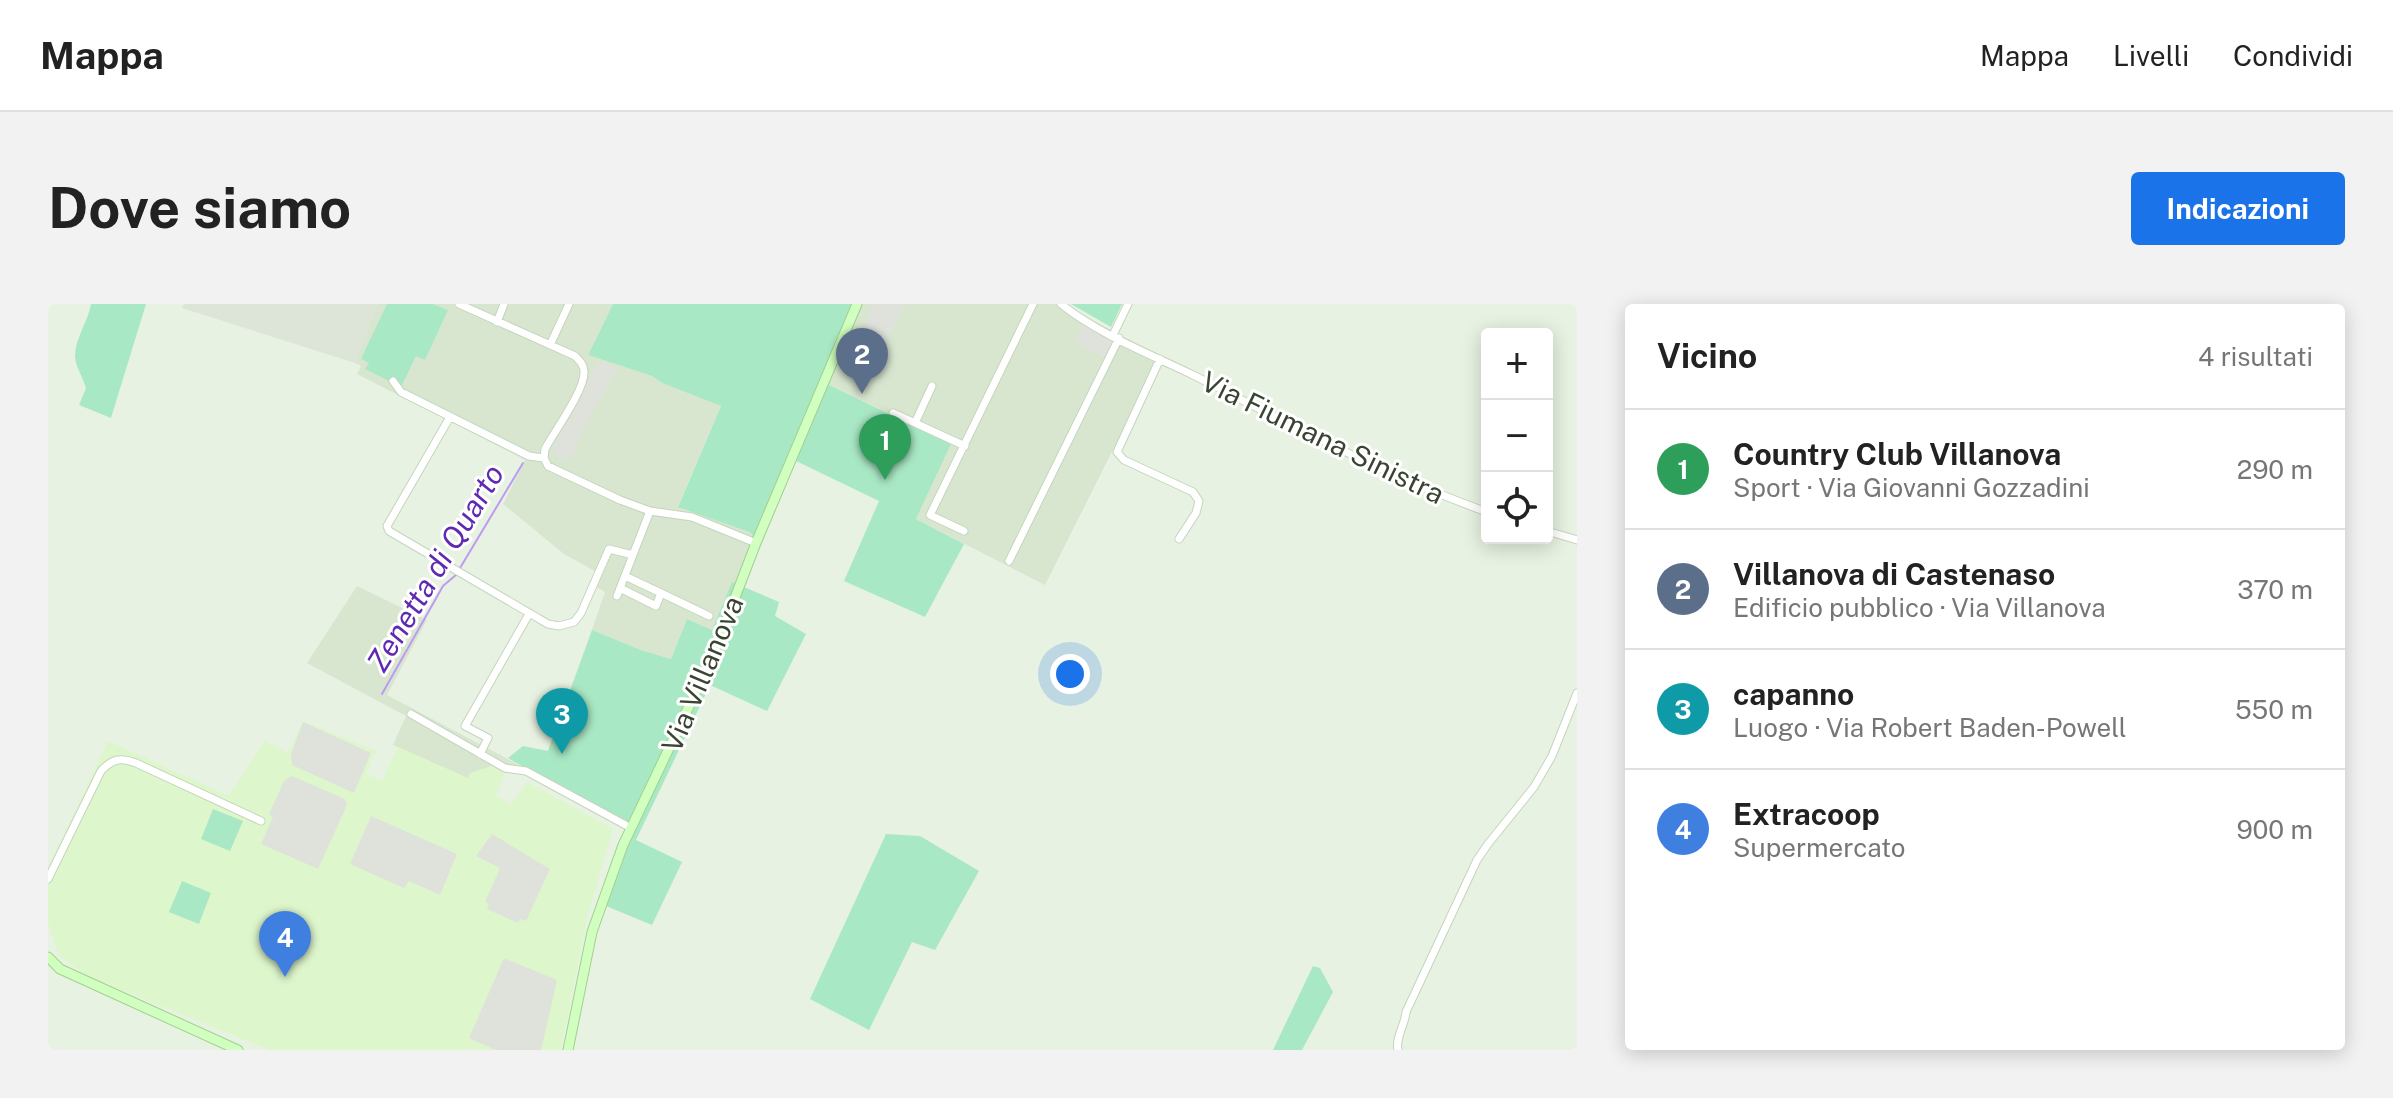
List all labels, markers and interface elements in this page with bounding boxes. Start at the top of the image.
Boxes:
text: Mappa [40,33,164,78]
text: Mappa [1980,39,2069,72]
text: Livelli [2113,39,2189,72]
text: Condividi [2233,39,2353,72]
button: Indicazioni [2131,172,2345,245]
text: Dove siamo [48,175,351,241]
pin: 2 [836,328,888,394]
map controls [1481,328,1553,544]
button: + [1481,328,1553,400]
text: Vicino [1657,336,1757,376]
text: 4 risultati [2198,341,2313,372]
street label: Via Fiumana Sinistra [1196,364,1450,510]
button: − [1481,400,1553,472]
pin: 1 [859,414,911,480]
text: Country Club Villanova [1733,436,2061,472]
text: 1 [1677,454,1689,485]
text: 290 m [2237,454,2313,485]
water label: Zenetta di Quarto [359,458,511,678]
button: locate [1481,472,1553,544]
text: Sport · Via Giovanni Gozzadini [1733,472,2090,503]
text: Villanova di Castenaso [1733,556,2055,592]
text: 2 [1675,574,1691,605]
text: 370 m [2237,574,2313,605]
street label: Via Villanova [654,591,750,757]
text: Edificio pubblico · Via Villanova [1733,592,2106,623]
your location [1050,654,1090,694]
text: capanno [1733,676,1854,712]
pin: 3 [536,688,588,754]
text: 3 [1674,694,1692,725]
text: 550 m [2235,694,2313,725]
text: Luogo · Via Robert Baden-Powell [1733,712,2127,743]
text: Extracoop [1733,796,1880,832]
text: 4 [1674,814,1692,845]
text: 900 m [2236,814,2313,845]
text: Supermercato [1733,832,1905,863]
pin: 4 [259,911,311,977]

